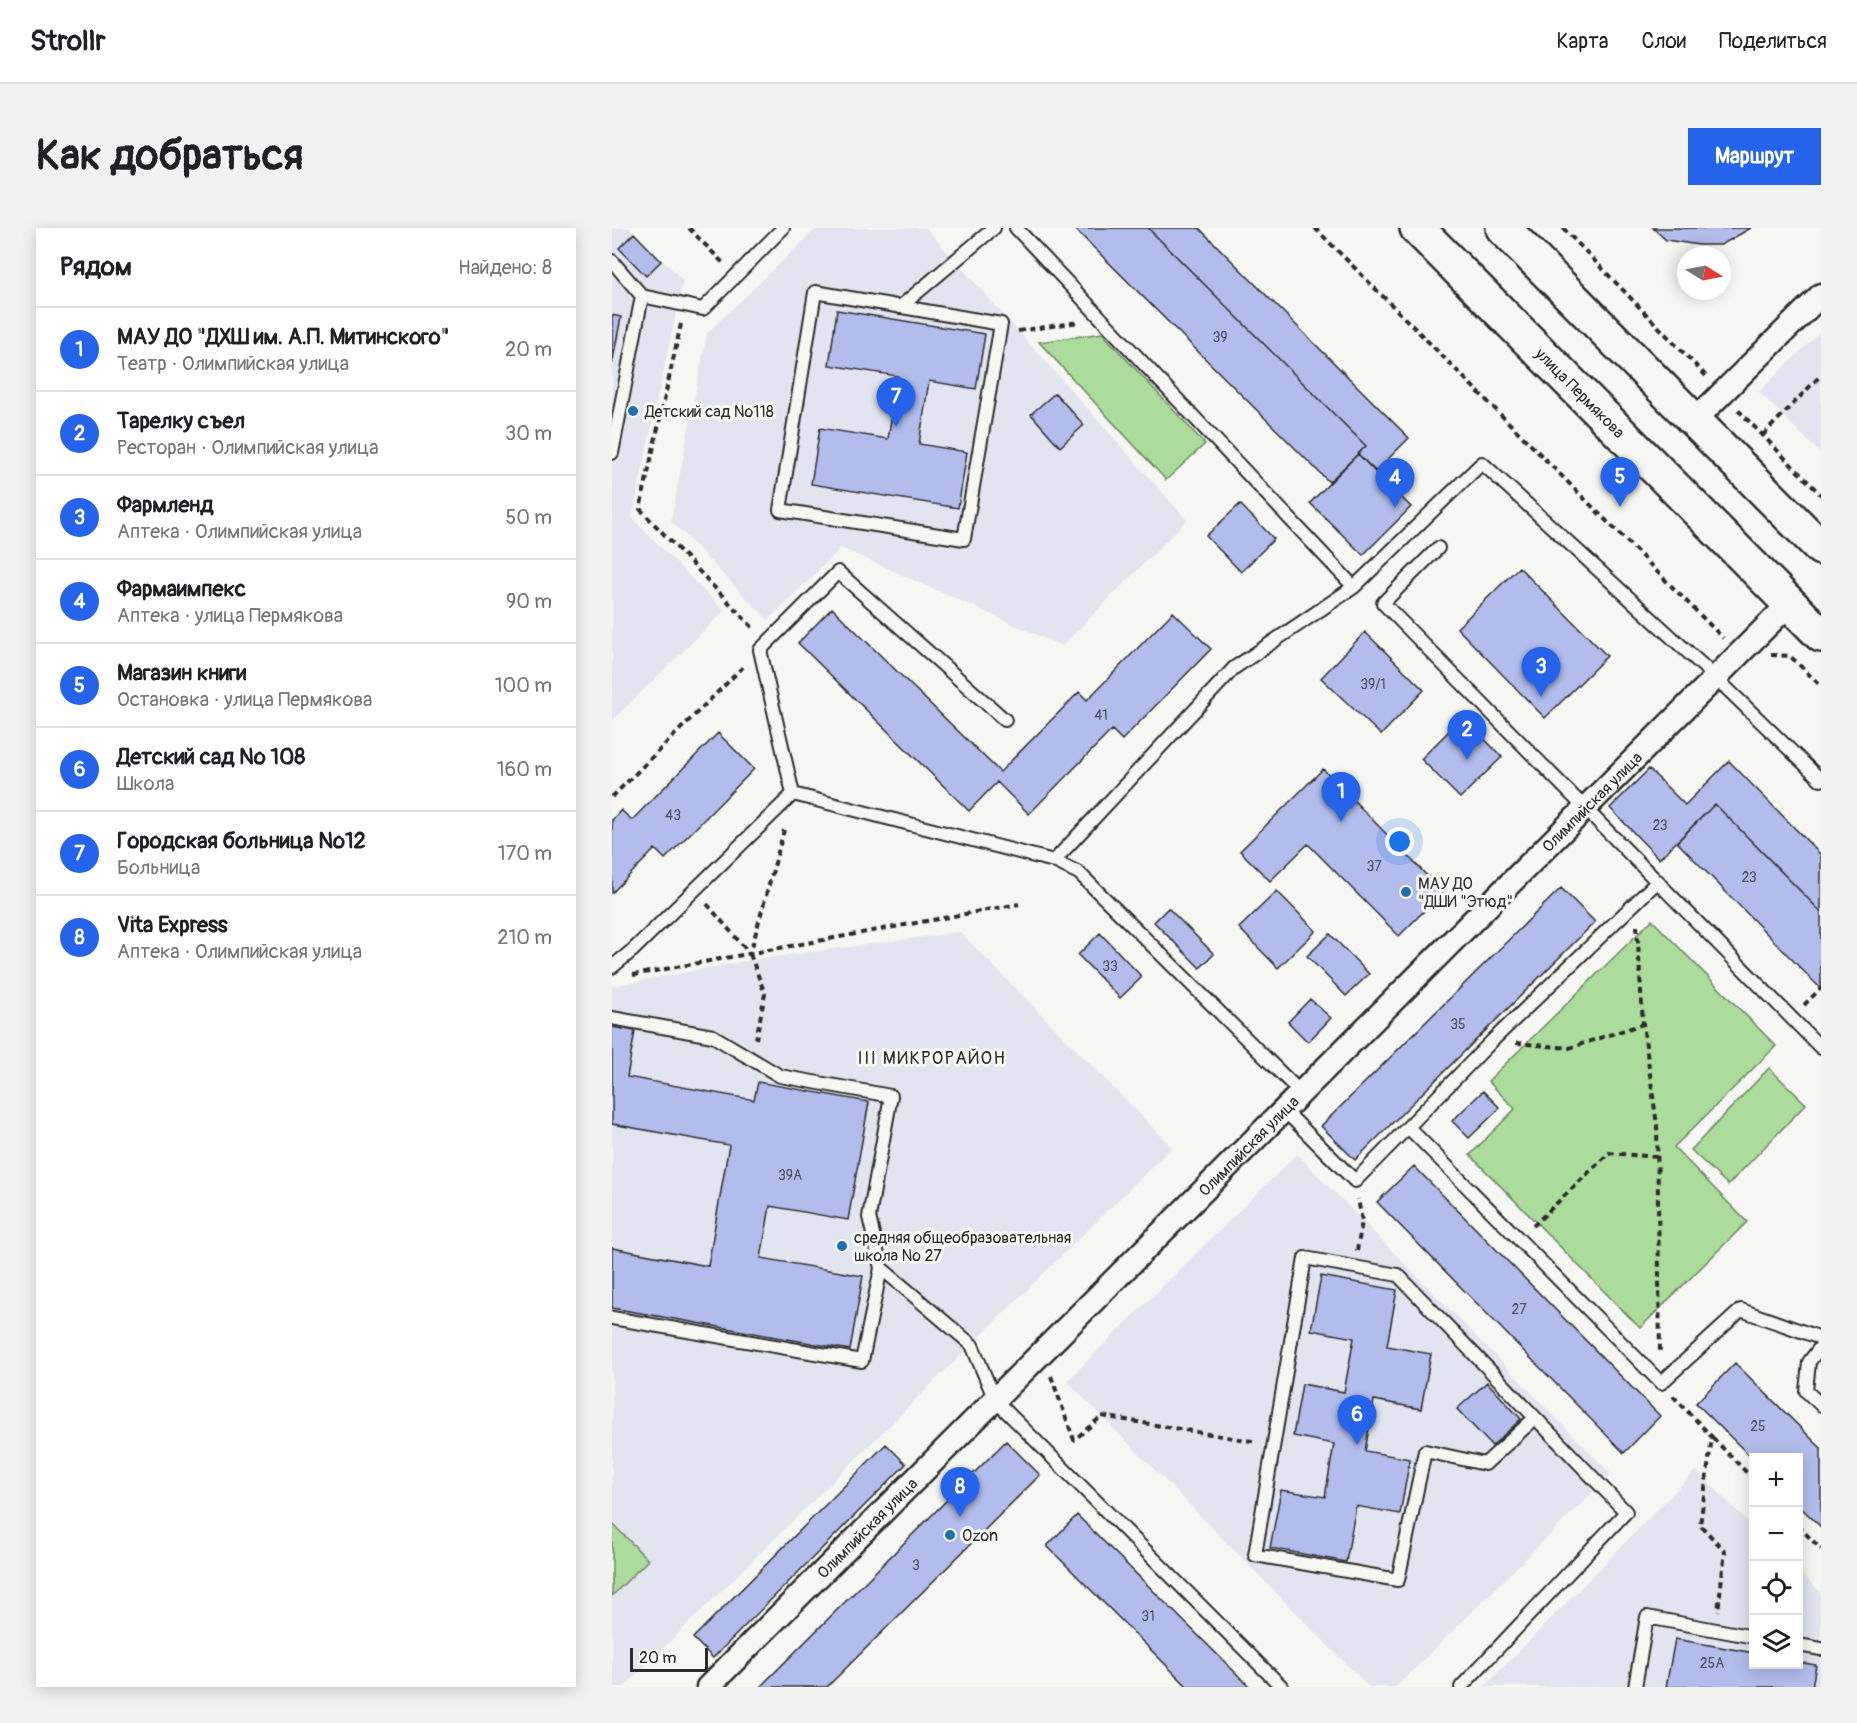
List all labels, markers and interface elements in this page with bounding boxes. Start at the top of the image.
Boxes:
text: Strollr [30,24,105,59]
text: Карта [1556,28,1608,55]
text: Слои [1641,28,1686,55]
text: Поделиться [1719,28,1827,55]
button: Маршрут [1688,128,1821,185]
text: Как добраться [36,130,303,182]
north arrow [1677,246,1731,300]
text: Рядом [60,251,132,283]
text: Найдено: 8 [458,255,552,280]
text: МАУ ДО "ДХШ им. А.П. Митинского" [117,323,450,351]
house number: 39 [1212,329,1228,346]
text: 1 [76,337,83,362]
text: 20 m [505,337,552,362]
street label: улица Пермякова [1530,343,1629,443]
text: Театр · Олимпийская улица [117,351,349,376]
pin: 7 [876,378,916,427]
place label: Детский сад №118 [644,402,774,422]
marker: Детский сад №118 [626,404,640,418]
text: Тарелку съел [117,407,245,435]
text: 2 [74,421,85,446]
text: 30 m [505,421,552,446]
text: Ресторан · Олимпийская улица [117,435,378,460]
pin: 4 [1376,458,1414,508]
pin: 5 [1600,458,1640,507]
text: Фармленд [117,491,213,519]
text: 3 [74,505,85,530]
text: 50 m [505,505,552,530]
text: Аптека · Олимпийская улица [117,519,362,544]
text: Фармаимпекс [117,575,246,603]
text: 4 [74,589,85,614]
text: 90 m [506,589,552,614]
text: Аптека · улица Пермякова [117,603,343,628]
pin: 3 [1522,648,1560,697]
text: Магазин книги [117,659,246,687]
text: 5 [74,673,85,698]
text: 100 m [495,673,552,698]
house number: 39/1 [1360,676,1386,693]
text: Остановка · улица Пермякова [117,687,372,712]
house number: 41 [1094,707,1108,724]
pin: 2 [1448,710,1486,760]
text: Детский сад № 108 [117,743,305,771]
street label: Олимпийская улица [1538,748,1647,857]
text: 6 [74,757,85,782]
text: 160 m [497,757,552,782]
text: Школа [117,771,174,796]
pin: 1 [1322,772,1360,822]
house number: 43 [665,807,681,824]
house number: 23 [1652,817,1668,834]
text: Городская больница №12 [117,827,366,855]
your location [1385,827,1414,856]
text: 7 [74,841,85,866]
text: 170 m [498,841,552,866]
text: Больница [117,855,200,880]
house number: 37 [1366,858,1382,875]
house number: 23 [1741,869,1757,886]
place label: МАУ ДО "ДШИ "Этюд" [1418,874,1513,912]
marker: МАУ ДО "ДШИ "Этюд" [1399,885,1413,899]
text: Vita Express [117,911,228,939]
text: 8 [74,925,85,950]
text: 210 m [497,925,552,950]
text: Аптека · Олимпийская улица [117,939,362,964]
house number: 33 [1102,958,1118,975]
house number: 35 [1450,1016,1466,1033]
district label: III МИКРОРАЙОН [858,1047,1006,1070]
street label: Олимпийская улица [1195,1092,1304,1201]
house number: 39А [778,1167,802,1184]
place label: средняя общеобразовательная школа № 27 [854,1228,1071,1266]
marker: средняя общеобразовательная школа № 27 [835,1239,849,1253]
house number: 27 [1511,1301,1527,1318]
pin: 6 [1338,1396,1376,1445]
house number: 25 [1750,1418,1766,1435]
map controls [1749,1453,1803,1669]
button: + [1749,1453,1803,1507]
pin: 8 [940,1468,980,1517]
street label: Олимпийская улица [813,1474,922,1583]
button: − [1749,1507,1803,1561]
place label: Ozon [962,1526,998,1546]
marker: Ozon [943,1528,957,1542]
house number: 3 [912,1557,920,1574]
button: locate [1749,1561,1803,1615]
house number: 31 [1141,1608,1155,1625]
button: layers [1749,1615,1803,1669]
scale bar [630,1645,708,1672]
text: 20 m [639,1648,677,1668]
house number: 25А [1700,1655,1724,1672]

